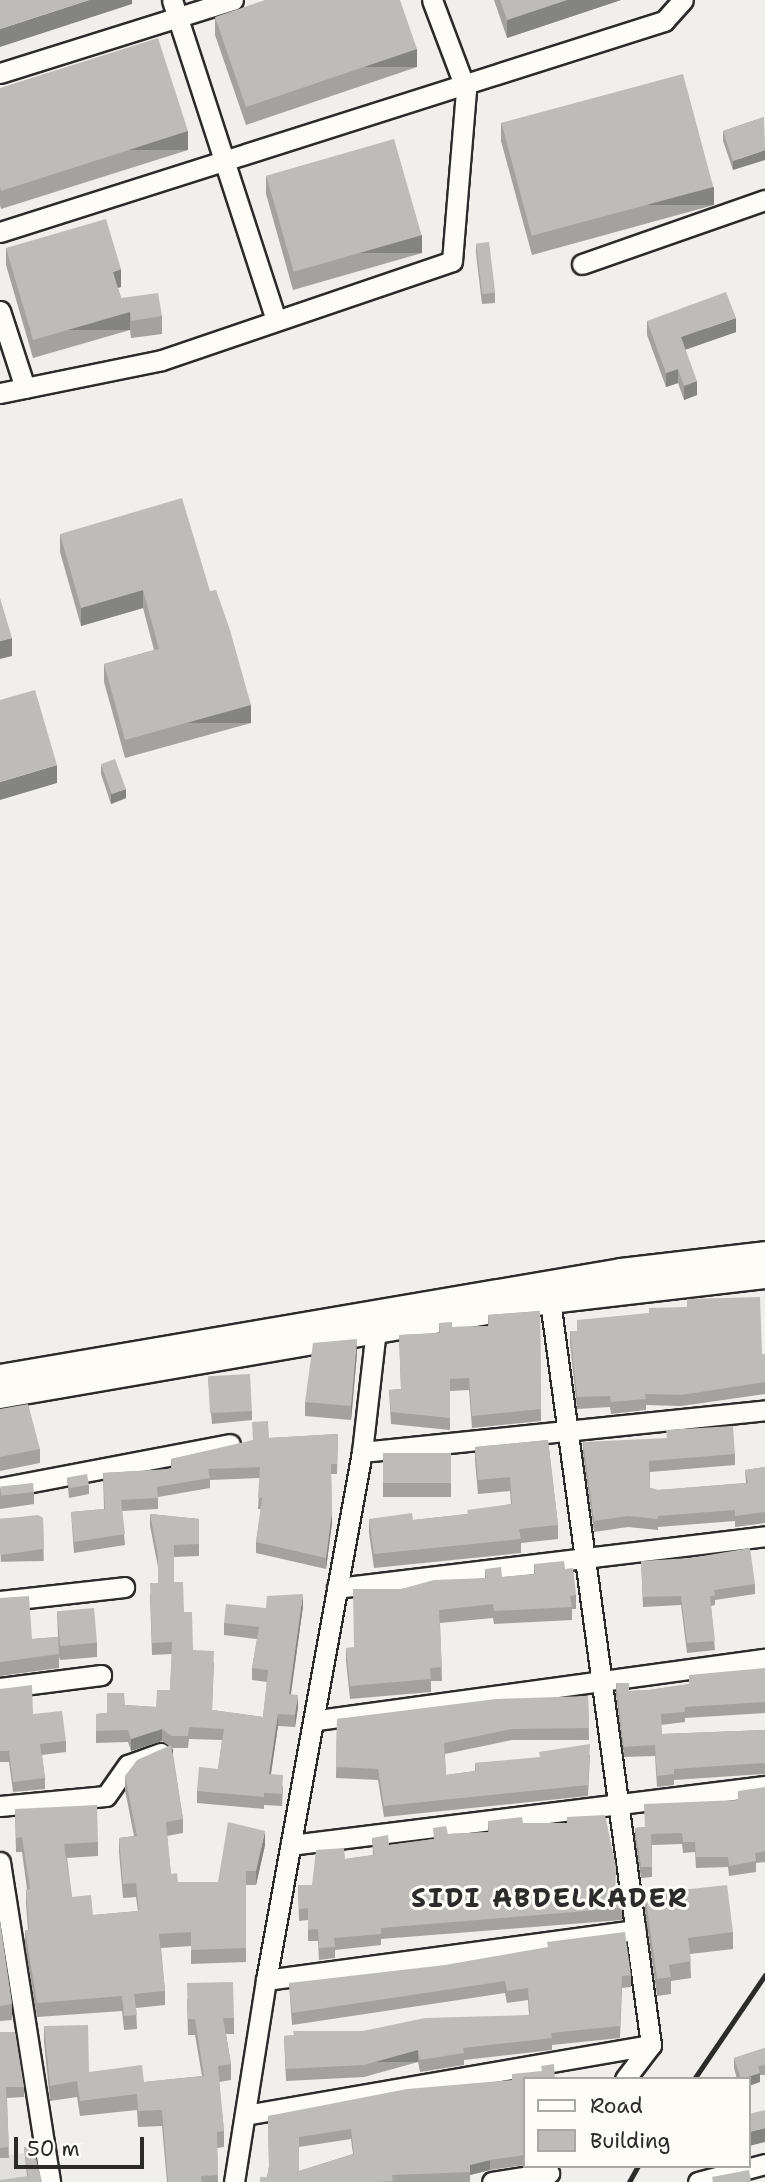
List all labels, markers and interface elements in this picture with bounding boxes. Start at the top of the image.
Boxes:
district label: SIDI ABDELKADER [413,1882,687,1914]
legend [524,2077,751,2168]
text: Road [590,2092,643,2120]
scale bar [18,2122,147,2166]
text: Building [590,2127,670,2155]
text: 50 m [27,2135,80,2163]

